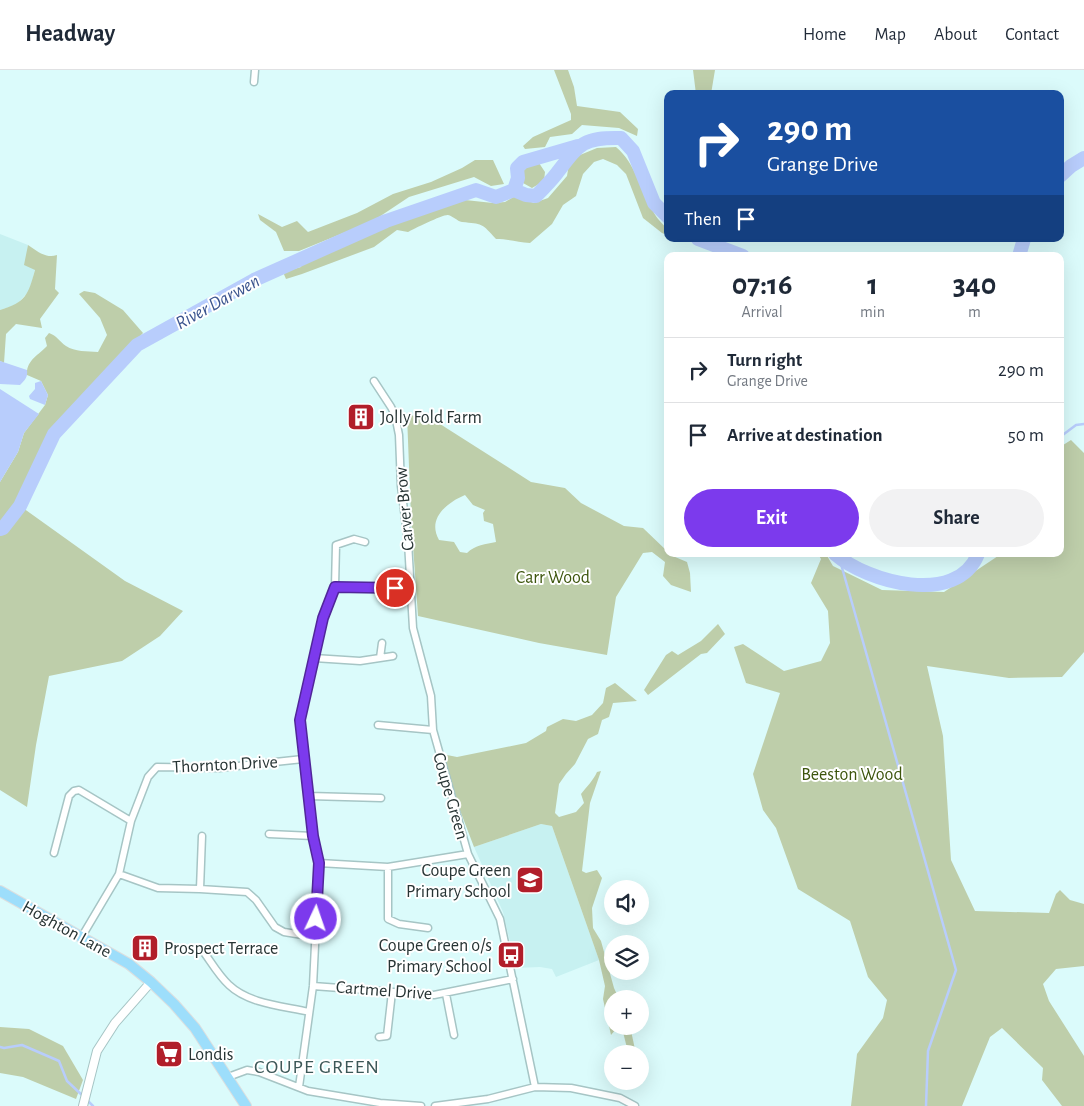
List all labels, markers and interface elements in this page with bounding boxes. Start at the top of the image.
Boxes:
text: Headway [25,22,115,46]
text: Home [803,26,846,44]
text: Map [874,26,906,44]
text: About [934,26,977,44]
text: Contact [1005,26,1059,44]
icon: right [684,110,749,175]
text: 290 m [767,112,852,147]
text: Grange Drive [767,153,878,175]
icon: arrive [732,205,760,233]
text: Then [684,210,722,229]
text: 07:16 [732,270,792,300]
text: 1 [867,270,878,300]
text: 340 [953,270,996,300]
water label: River Darwen [172,271,263,333]
text: Arrival [741,304,783,320]
text: min [860,304,885,320]
text: m [968,304,981,320]
text: Turn right [727,351,802,370]
icon: right [684,356,712,384]
text: 290 m [998,361,1044,380]
text: Grange Drive [727,373,808,389]
building icon: Jolly Fold Farm [346,402,376,432]
place label: Jolly Fold Farm [380,409,482,427]
icon: arrive [684,421,712,449]
text: Arrive at destination [727,426,883,445]
text: 50 m [1008,426,1044,445]
street label: Carver Brow [392,466,418,552]
button: Exit [684,489,859,547]
button: Share [869,489,1044,547]
pin [374,567,416,609]
park label: Carr Wood [516,569,590,587]
icon: arrive [381,574,409,602]
street label: Coupe Green [429,751,471,842]
street label: Thornton Drive [172,753,278,777]
park label: Beeston Wood [801,766,903,784]
place label: Coupe Green Primary School [406,862,511,901]
school or university icon: Coupe Green Primary School [515,865,545,895]
map controls [604,880,649,1090]
button: sound [604,880,649,925]
position arrow [289,892,341,944]
street label: Hoghton Lane [19,898,114,962]
building icon: Prospect Terrace [130,933,160,963]
button: layers [604,935,649,980]
place label: Coupe Green o/s Primary School [379,937,492,976]
place label: Prospect Terrace [164,940,278,958]
bus stop icon: Coupe Green o/s Primary School [496,940,526,970]
street label: Cartmel Drive [335,979,433,1003]
button: + [604,990,649,1035]
supermarket icon: Londis [154,1039,184,1069]
button: − [604,1045,649,1090]
place label: Londis [188,1046,234,1064]
district label: COUPE GREEN [254,1057,380,1077]

